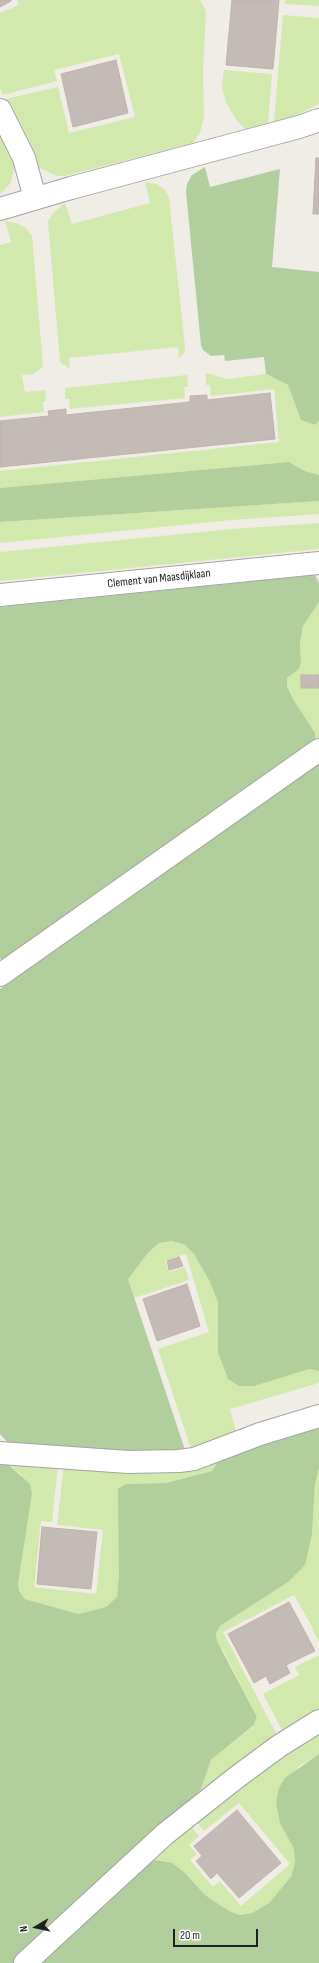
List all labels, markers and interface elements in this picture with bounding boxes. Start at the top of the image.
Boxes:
street label: Clement van Maasdijklaan [107,566,211,592]
north arrow [16,1907,56,1947]
scale bar [175,1921,260,1947]
text: N [17,1925,31,1933]
text: 20 m [180,1928,200,1943]

